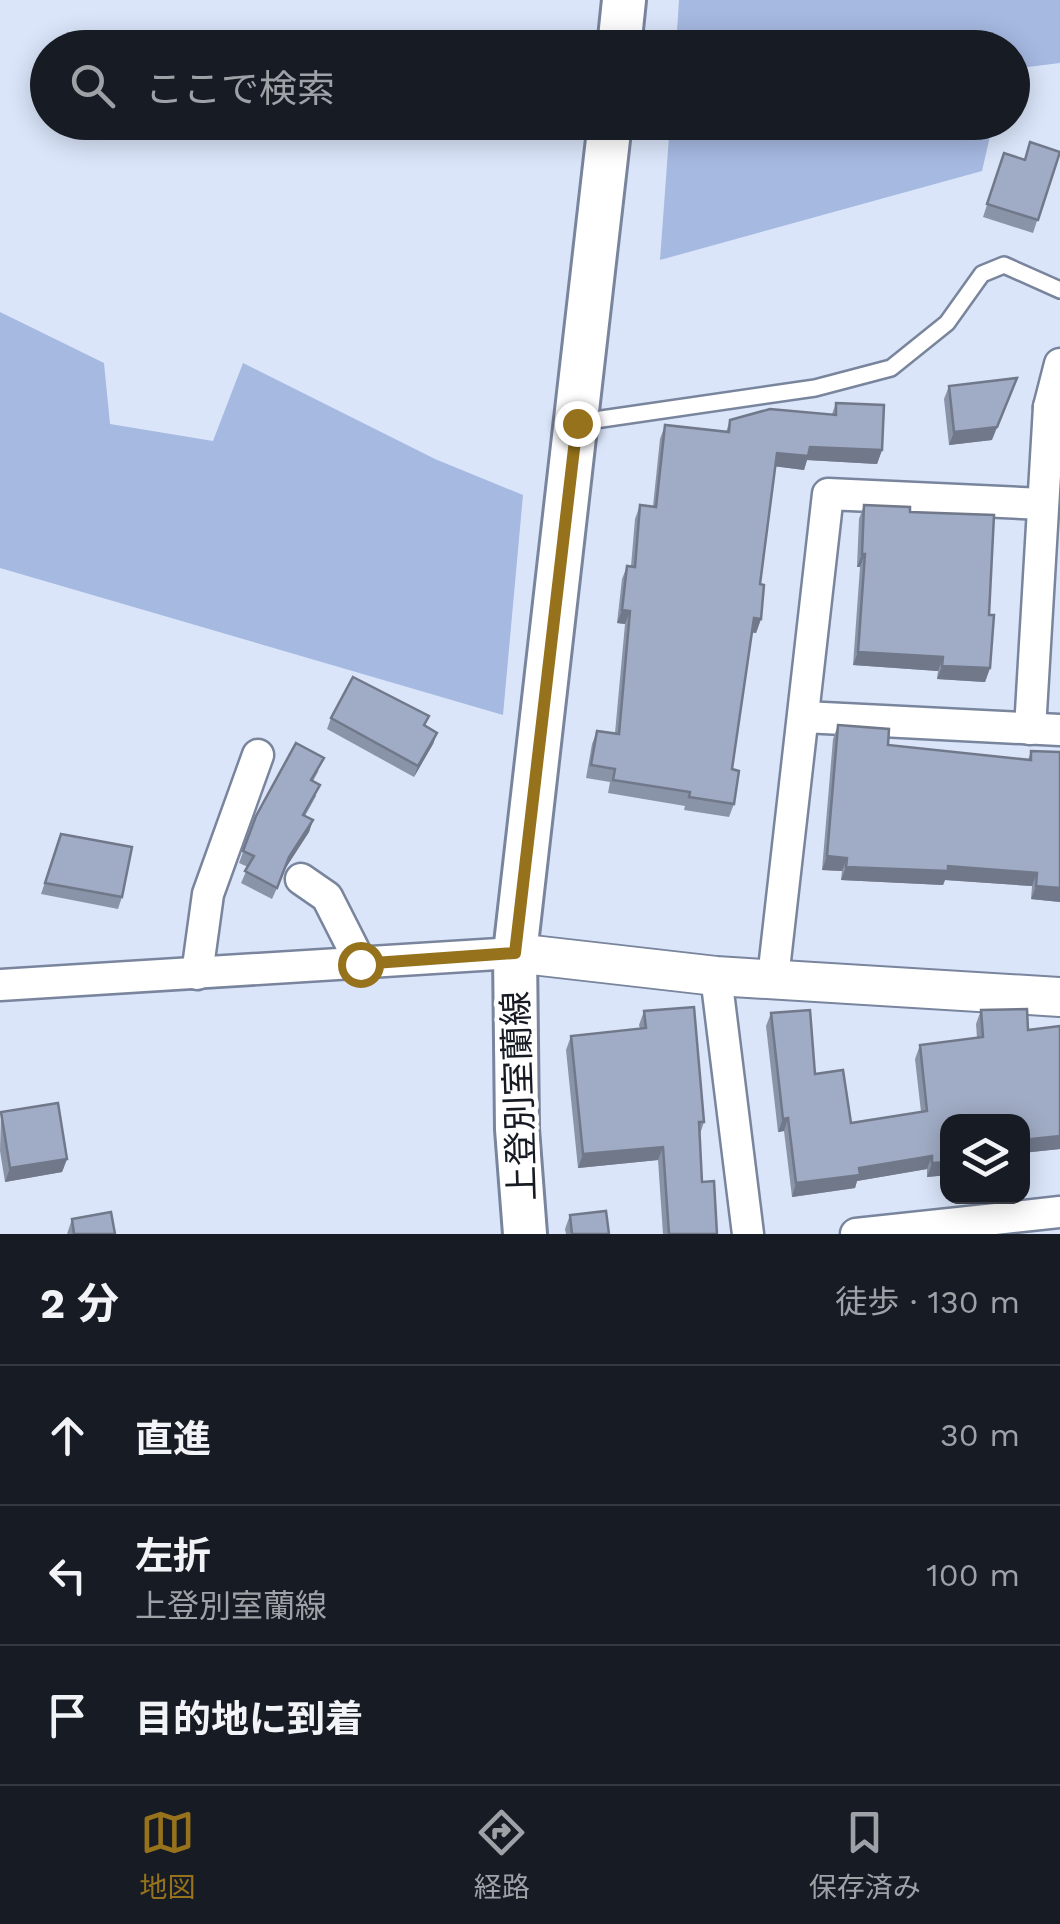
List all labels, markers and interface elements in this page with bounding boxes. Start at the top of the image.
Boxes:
search box [30,30,1030,140]
icon: search [65,58,120,113]
text: ここで検索 [145,67,335,111]
route end [555,401,601,447]
route start [338,942,384,988]
street label: 上登別室蘭線 [494,990,544,1202]
map controls [940,1114,1030,1204]
button: layers [940,1114,1030,1204]
text: 2 分 [40,1279,119,1328]
text: 徒歩 · 130 m [835,1283,1020,1321]
icon: ahead [40,1408,95,1463]
text: 30 m [940,1416,1020,1454]
text: 直進 [135,1417,211,1461]
text: 左折 [135,1534,211,1578]
icon: left [40,1548,95,1603]
text: 100 m [926,1556,1020,1594]
text: 上登別室蘭線 [135,1587,327,1625]
icon: arrive [40,1688,95,1743]
text: 目的地に到着 [135,1697,363,1741]
tab: 地図 [139,1805,195,1905]
tab: 経路 [474,1805,530,1905]
tab: 保存済み [809,1805,921,1905]

